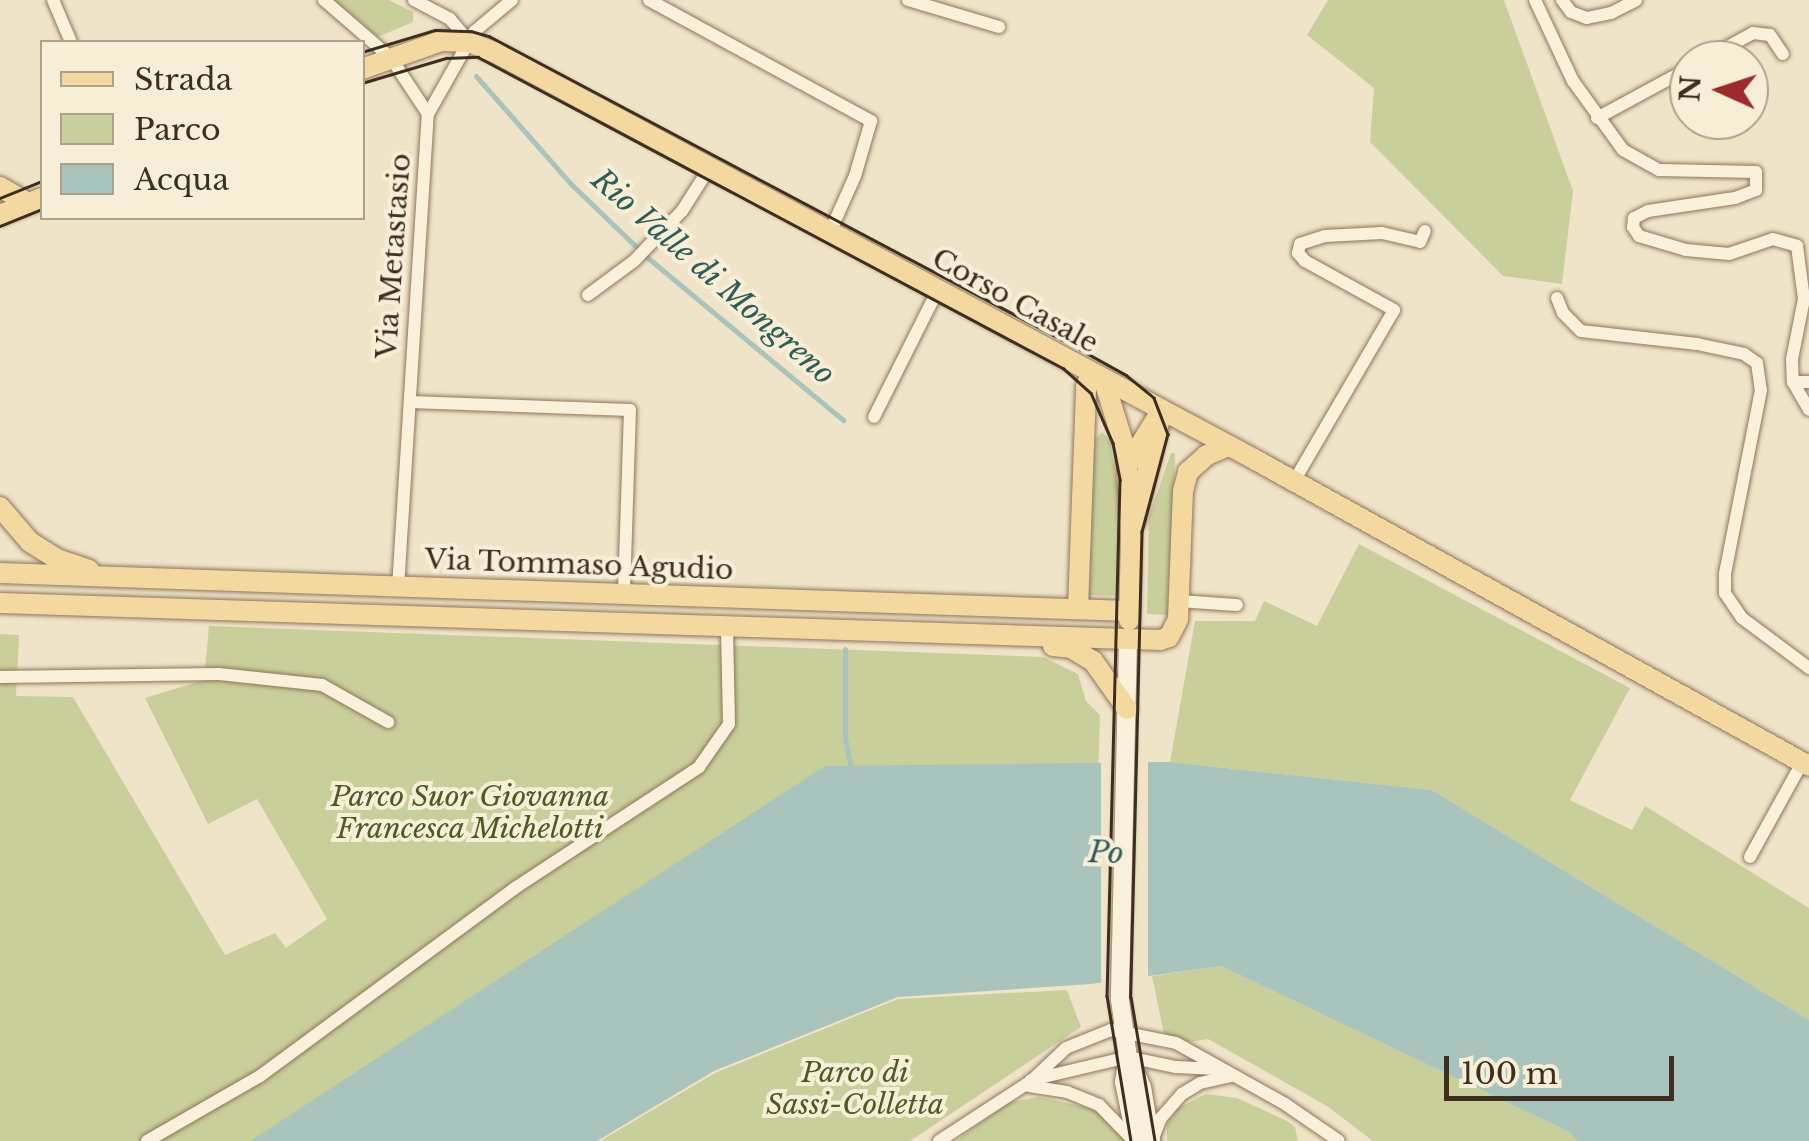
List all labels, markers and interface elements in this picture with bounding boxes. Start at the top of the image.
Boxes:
legend [40,40,365,220]
north arrow [1669,40,1769,140]
text: Strada [134,61,232,98]
text: N [1672,74,1709,103]
text: Parco [134,111,221,148]
street label: Via Metastasio [370,152,418,360]
text: Acqua [134,161,229,198]
water label: Rio Valle di Mongreno [584,161,842,393]
street label: Corso Casale [926,242,1104,360]
street label: Via Tommaso Agudio [423,543,735,587]
park label: Parco Suor Giovanna Francesca Michelotti [330,780,610,846]
water label: Po [1088,834,1124,872]
scale bar [1449,1036,1679,1098]
text: 100 m [1461,1055,1558,1092]
park label: Parco di Sassi-Colletta [766,1056,944,1122]

